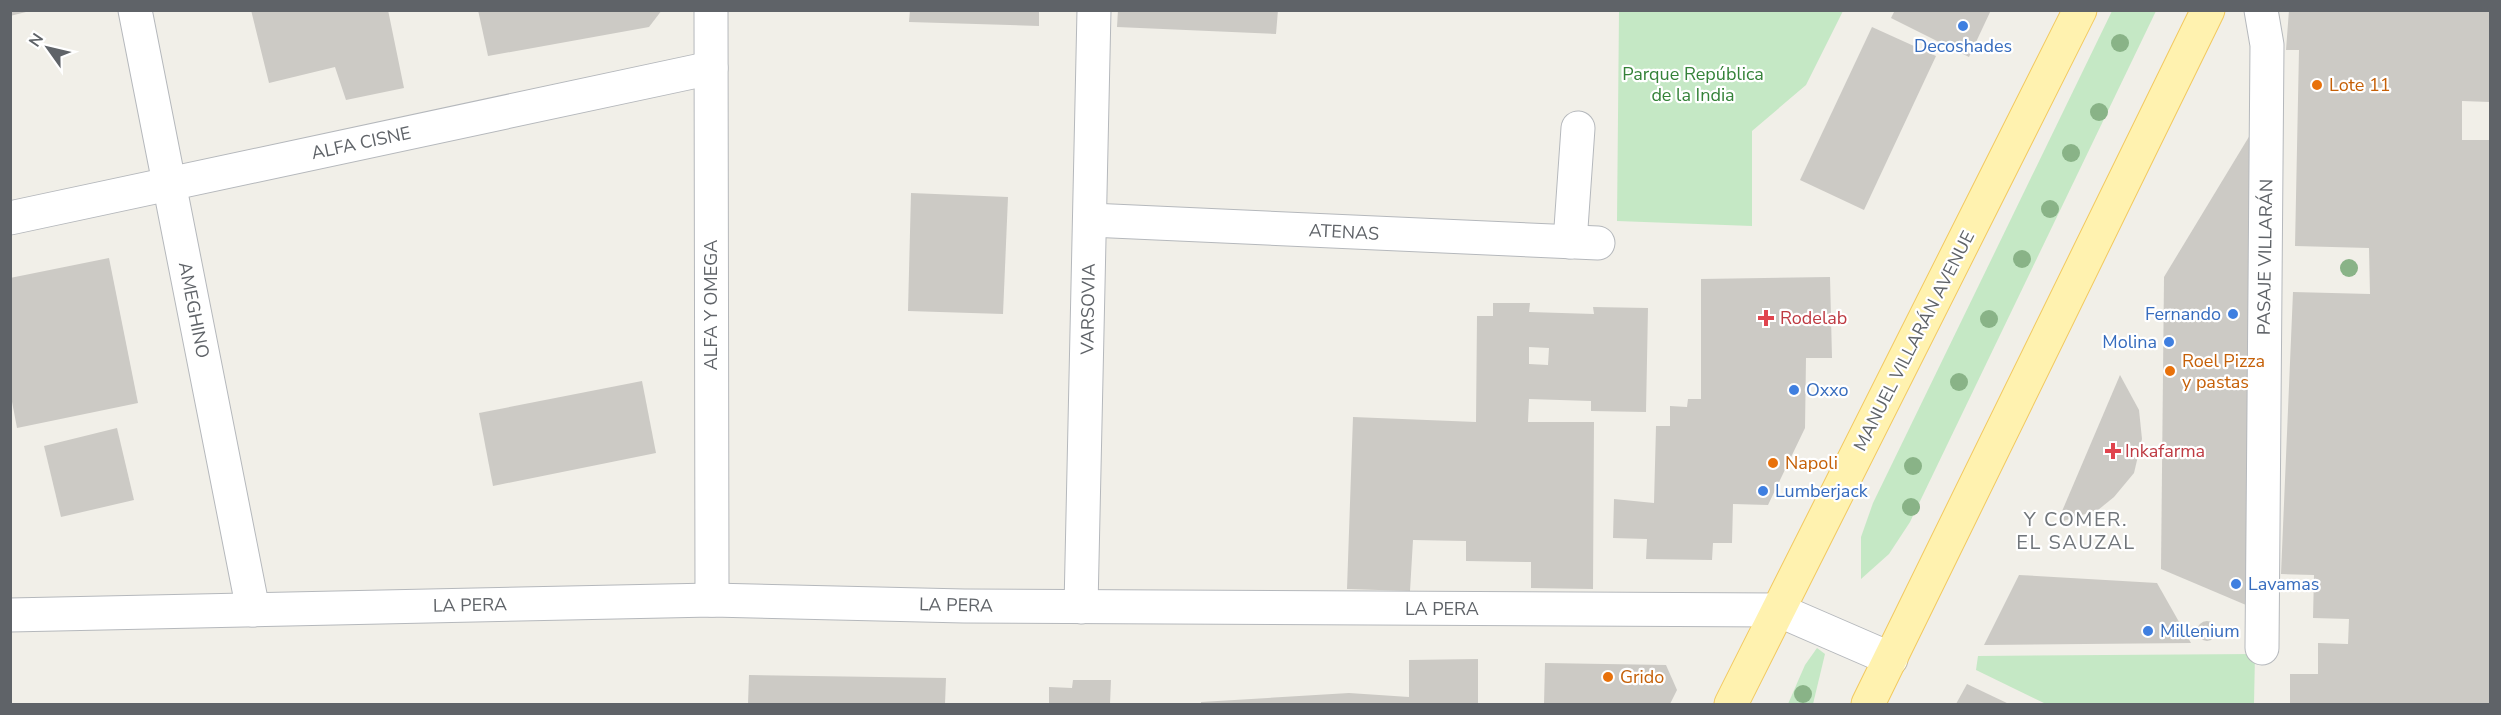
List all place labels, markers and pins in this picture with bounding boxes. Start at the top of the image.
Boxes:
marker: Decoshades [1956,19,1970,33]
place label: Decoshades [1914,34,2012,58]
place label: Lote 11 [2329,73,2391,97]
marker: Lote 11 [2310,78,2324,92]
place label: Fernando [2145,302,2221,326]
place label: Rodelab [1780,306,1847,330]
marker: Fernando [2226,307,2240,321]
marker: Rodelab [1757,309,1775,327]
place label: Molina [2102,330,2157,354]
marker: Molina [2162,335,2176,349]
place label: Roel Pizza y pastas [2182,349,2265,394]
marker: Roel Pizza y pastas [2163,364,2177,378]
place label: Oxxo [1806,378,1849,402]
marker: Oxxo [1787,383,1801,397]
place label: Inkafarma [2125,439,2205,463]
marker: Inkafarma [2106,444,2120,458]
place label: Napoli [1785,451,1838,475]
marker: Napoli [1766,456,1780,470]
place label: Lumberjack [1775,479,1869,503]
marker: Lumberjack [1756,484,1770,498]
place label: Lavamas [2248,572,2319,596]
marker: Lavamas [2229,577,2243,591]
place label: Millenium [2160,619,2240,643]
marker: Millenium [2141,624,2155,638]
place label: Grido [1620,665,1664,689]
marker: Grido [1601,670,1615,684]

